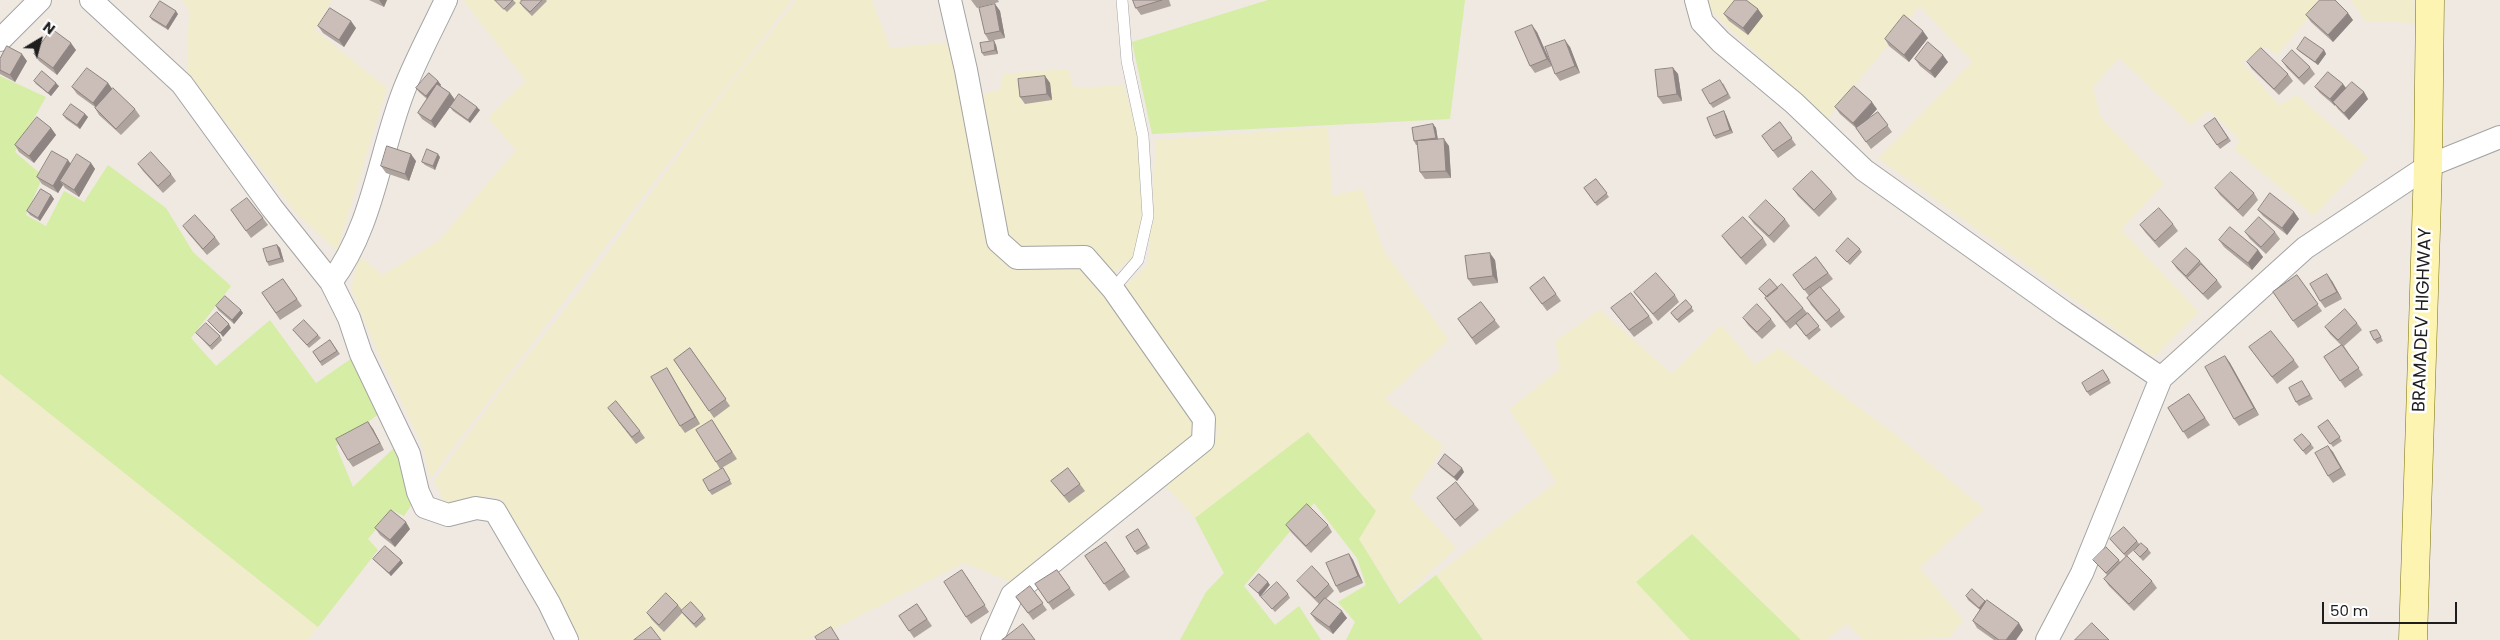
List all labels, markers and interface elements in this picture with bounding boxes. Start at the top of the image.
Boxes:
north arrow [15,15,65,65]
text: N [39,17,59,39]
street label: BRAMADEV HIGHWAY [2409,228,2437,412]
scale bar [2325,592,2460,624]
text: 50 m [2330,600,2368,621]

